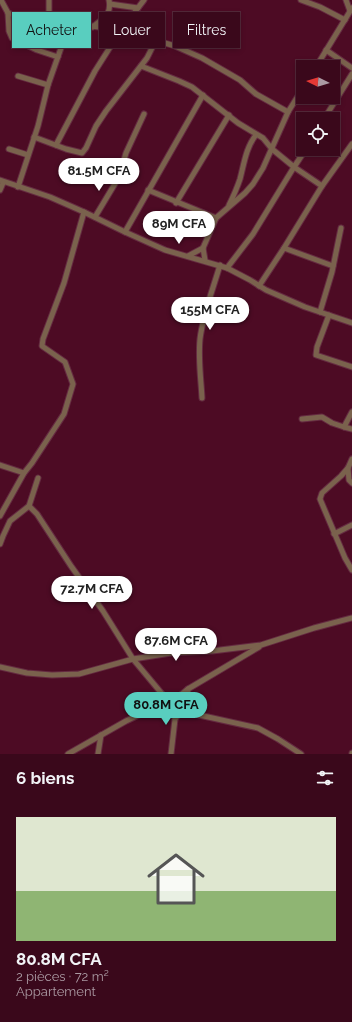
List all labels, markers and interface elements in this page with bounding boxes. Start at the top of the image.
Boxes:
chip: Acheter [12,12,91,48]
chip: Louer [99,12,165,48]
chip: Filtres [173,12,240,48]
north arrow [296,60,340,104]
map controls [296,60,340,156]
button: locate [296,112,340,156]
pin: 81.5M CFA [53,158,145,192]
text: 81.5M CFA [67,163,131,178]
pin: 89M CFA [142,211,216,245]
text: 89M CFA [152,216,206,231]
pin: 155M CFA [169,297,251,331]
text: 155M CFA [180,302,240,317]
pin: 72.7M CFA [46,576,138,610]
text: 72.7M CFA [60,581,124,596]
pin: 87.6M CFA [130,628,222,662]
text: 87.6M CFA [144,633,208,648]
pin: 80.8M CFA [120,692,212,726]
text: 80.8M CFA [133,697,199,712]
icon: filters [314,767,336,789]
text: 6 biens [16,768,74,788]
icon: home [140,843,212,915]
text: 80.8M CFA [16,949,102,969]
text: 2 pièces · 72 m² [16,969,109,984]
text: Appartement [16,984,96,999]

